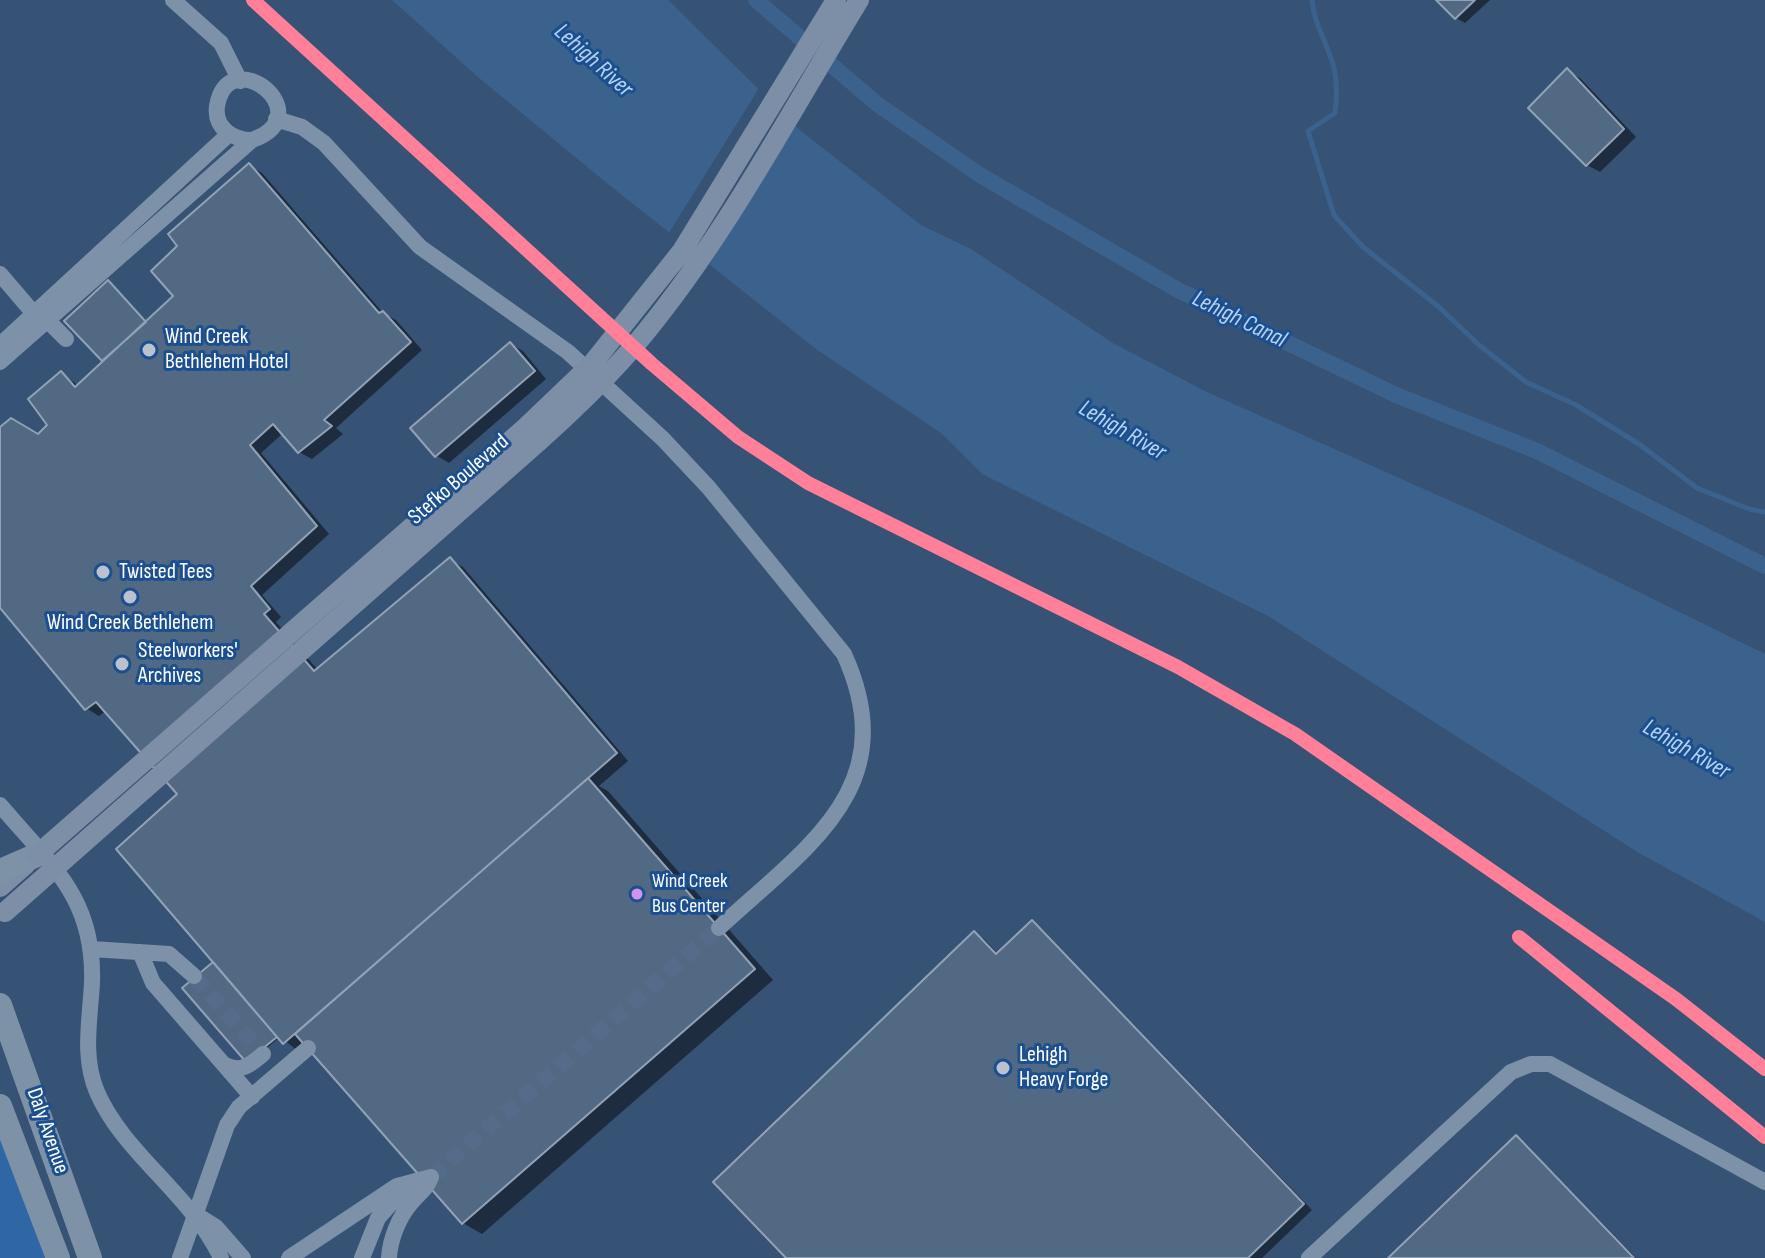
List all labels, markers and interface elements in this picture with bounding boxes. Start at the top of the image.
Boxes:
water label: Lehigh River [548,18,638,104]
water label: Lehigh Canal [1187,285,1291,355]
place label: Wind Creek Bethlehem Hotel [165,324,288,376]
marker: Wind Creek Bethlehem Hotel [140,341,158,359]
water label: Lehigh River [1073,395,1171,467]
street label: Stefko Boulevard [403,429,515,531]
place label: Twisted Tees [119,559,212,585]
marker: Twisted Tees [94,563,112,581]
marker: Wind Creek Bethlehem [121,588,139,606]
place label: Wind Creek Bethlehem [47,610,213,636]
place label: Steelworkers' Archives [138,638,238,690]
marker: Steelworkers' Archives [113,655,131,673]
water label: Lehigh River [1637,714,1735,786]
place label: Wind Creek Bus Center [652,870,728,917]
marker: Wind Creek Bus Center [629,886,645,902]
place label: Lehigh Heavy Forge [1019,1042,1108,1094]
marker: Lehigh Heavy Forge [994,1059,1012,1077]
street label: Daly Avenue [20,1085,74,1177]

